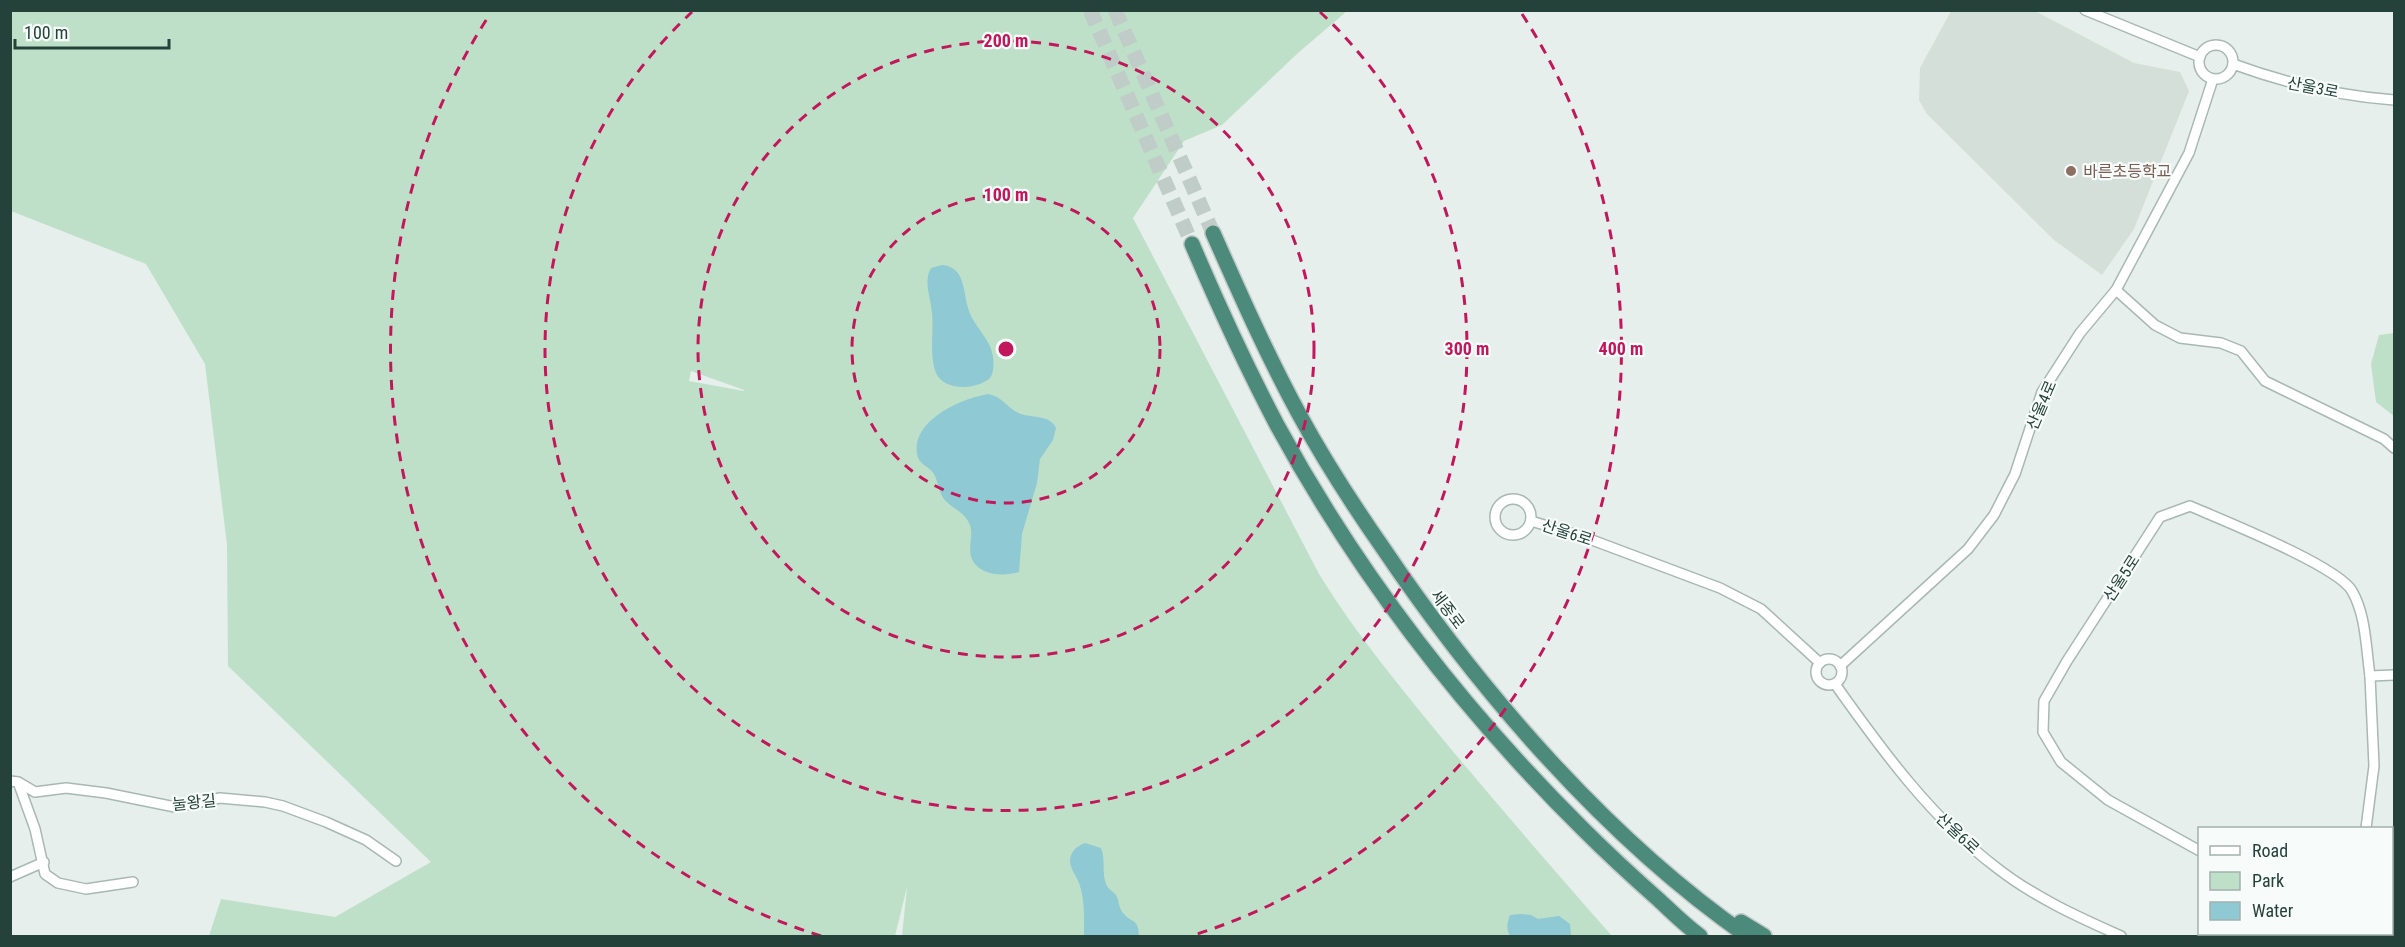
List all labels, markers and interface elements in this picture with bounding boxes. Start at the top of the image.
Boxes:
scale bar [15,12,170,50]
text: 100 m [24,22,68,43]
text: 200 m [984,30,1028,51]
street label: 산울3로 [2286,73,2341,102]
place label: 바른초등학교 [2083,162,2171,181]
marker: 바른초등학교 [2064,164,2078,178]
text: 100 m [984,184,1028,205]
text: 300 m [1445,338,1489,359]
text: 400 m [1599,338,1643,359]
centre of rings [996,339,1016,359]
street label: 산울4로 [2023,377,2060,433]
street label: 산울6로 [1539,515,1595,550]
street label: 산울5로 [2099,551,2144,605]
street label: 세종로 [1427,586,1469,633]
street label: 눌왕길 [171,791,217,814]
street label: 산울6로 [1932,809,1983,858]
legend [2198,827,2393,935]
text: Road [2252,840,2288,861]
text: Park [2252,870,2284,891]
text: Water [2252,900,2294,921]

